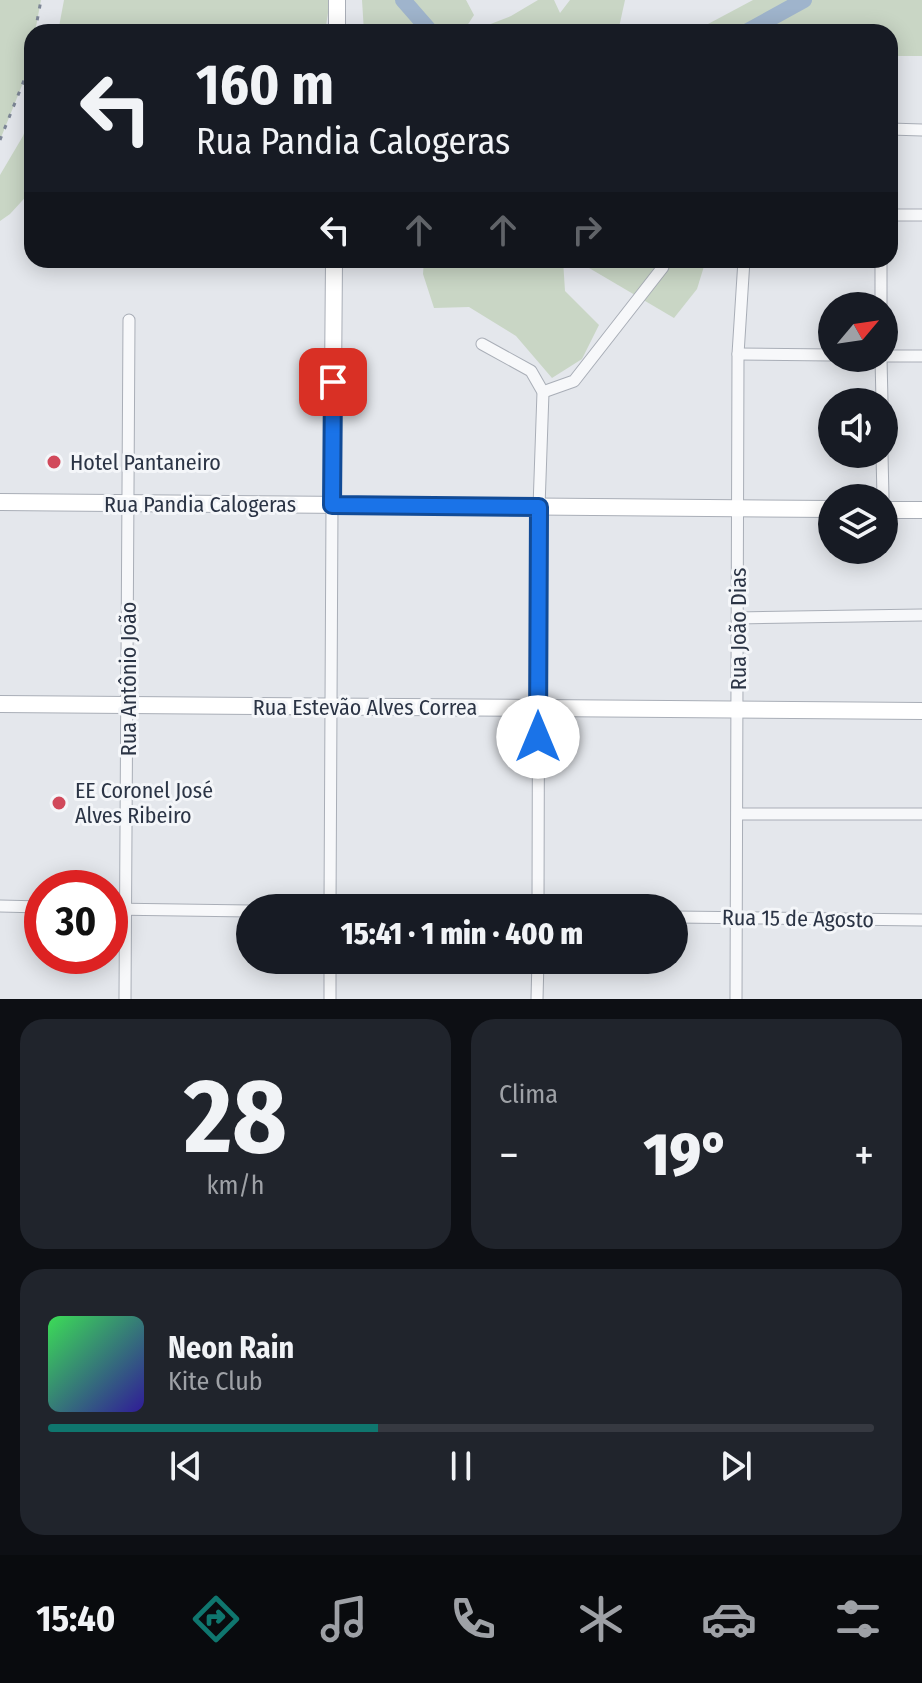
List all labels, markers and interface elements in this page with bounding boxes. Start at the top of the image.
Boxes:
text: 160 m [196,52,334,119]
icon: left [64,56,168,160]
text: Rua Pandia Calogeras [196,120,510,164]
icon: left [313,208,357,252]
icon: ahead [397,208,441,252]
icon: ahead [481,208,525,252]
icon: right [565,208,609,252]
north arrow [818,292,898,372]
map controls [818,292,898,564]
pin [299,348,367,416]
icon: arrive [311,360,355,404]
button: sound [818,388,898,468]
place label: Hotel Pantaneiro [70,449,221,476]
marker: Hotel Pantaneiro [45,453,63,471]
button: layers [818,484,898,564]
street label: Rua Pandia Calogeras [104,491,296,518]
street label: Rua João Dias [725,568,752,690]
street label: Rua Antônio João [115,602,142,756]
street label: Rua Estevão Alves Correa [253,694,477,721]
position arrow [496,695,580,779]
place label: EE Coronel José Alves Ribeiro [75,777,213,829]
marker: EE Coronel José Alves Ribeiro [50,794,68,812]
speed limit sign: 30 [24,870,128,974]
street label: Rua 15 de Agosto [722,904,874,933]
text: 15:41 · 1 min · 400 m [341,916,583,952]
text: 28 [184,1055,287,1180]
text: Clima [499,1079,558,1110]
text: 19° [644,1119,729,1191]
text: − [499,1129,519,1182]
text: + [854,1129,874,1182]
text: km/h [207,1170,264,1201]
text: Neon Rain [168,1330,294,1366]
text: Kite Club [168,1366,263,1397]
icon: previous [164,1444,208,1488]
icon: pause [439,1444,483,1488]
icon: next [714,1444,758,1488]
icon: directions [188,1591,244,1647]
icon: music [316,1591,372,1647]
icon: phone [445,1591,501,1647]
icon: climate [573,1591,629,1647]
icon: car [701,1591,757,1647]
icon: filters [830,1591,886,1647]
text: 15:40 [36,1597,115,1641]

